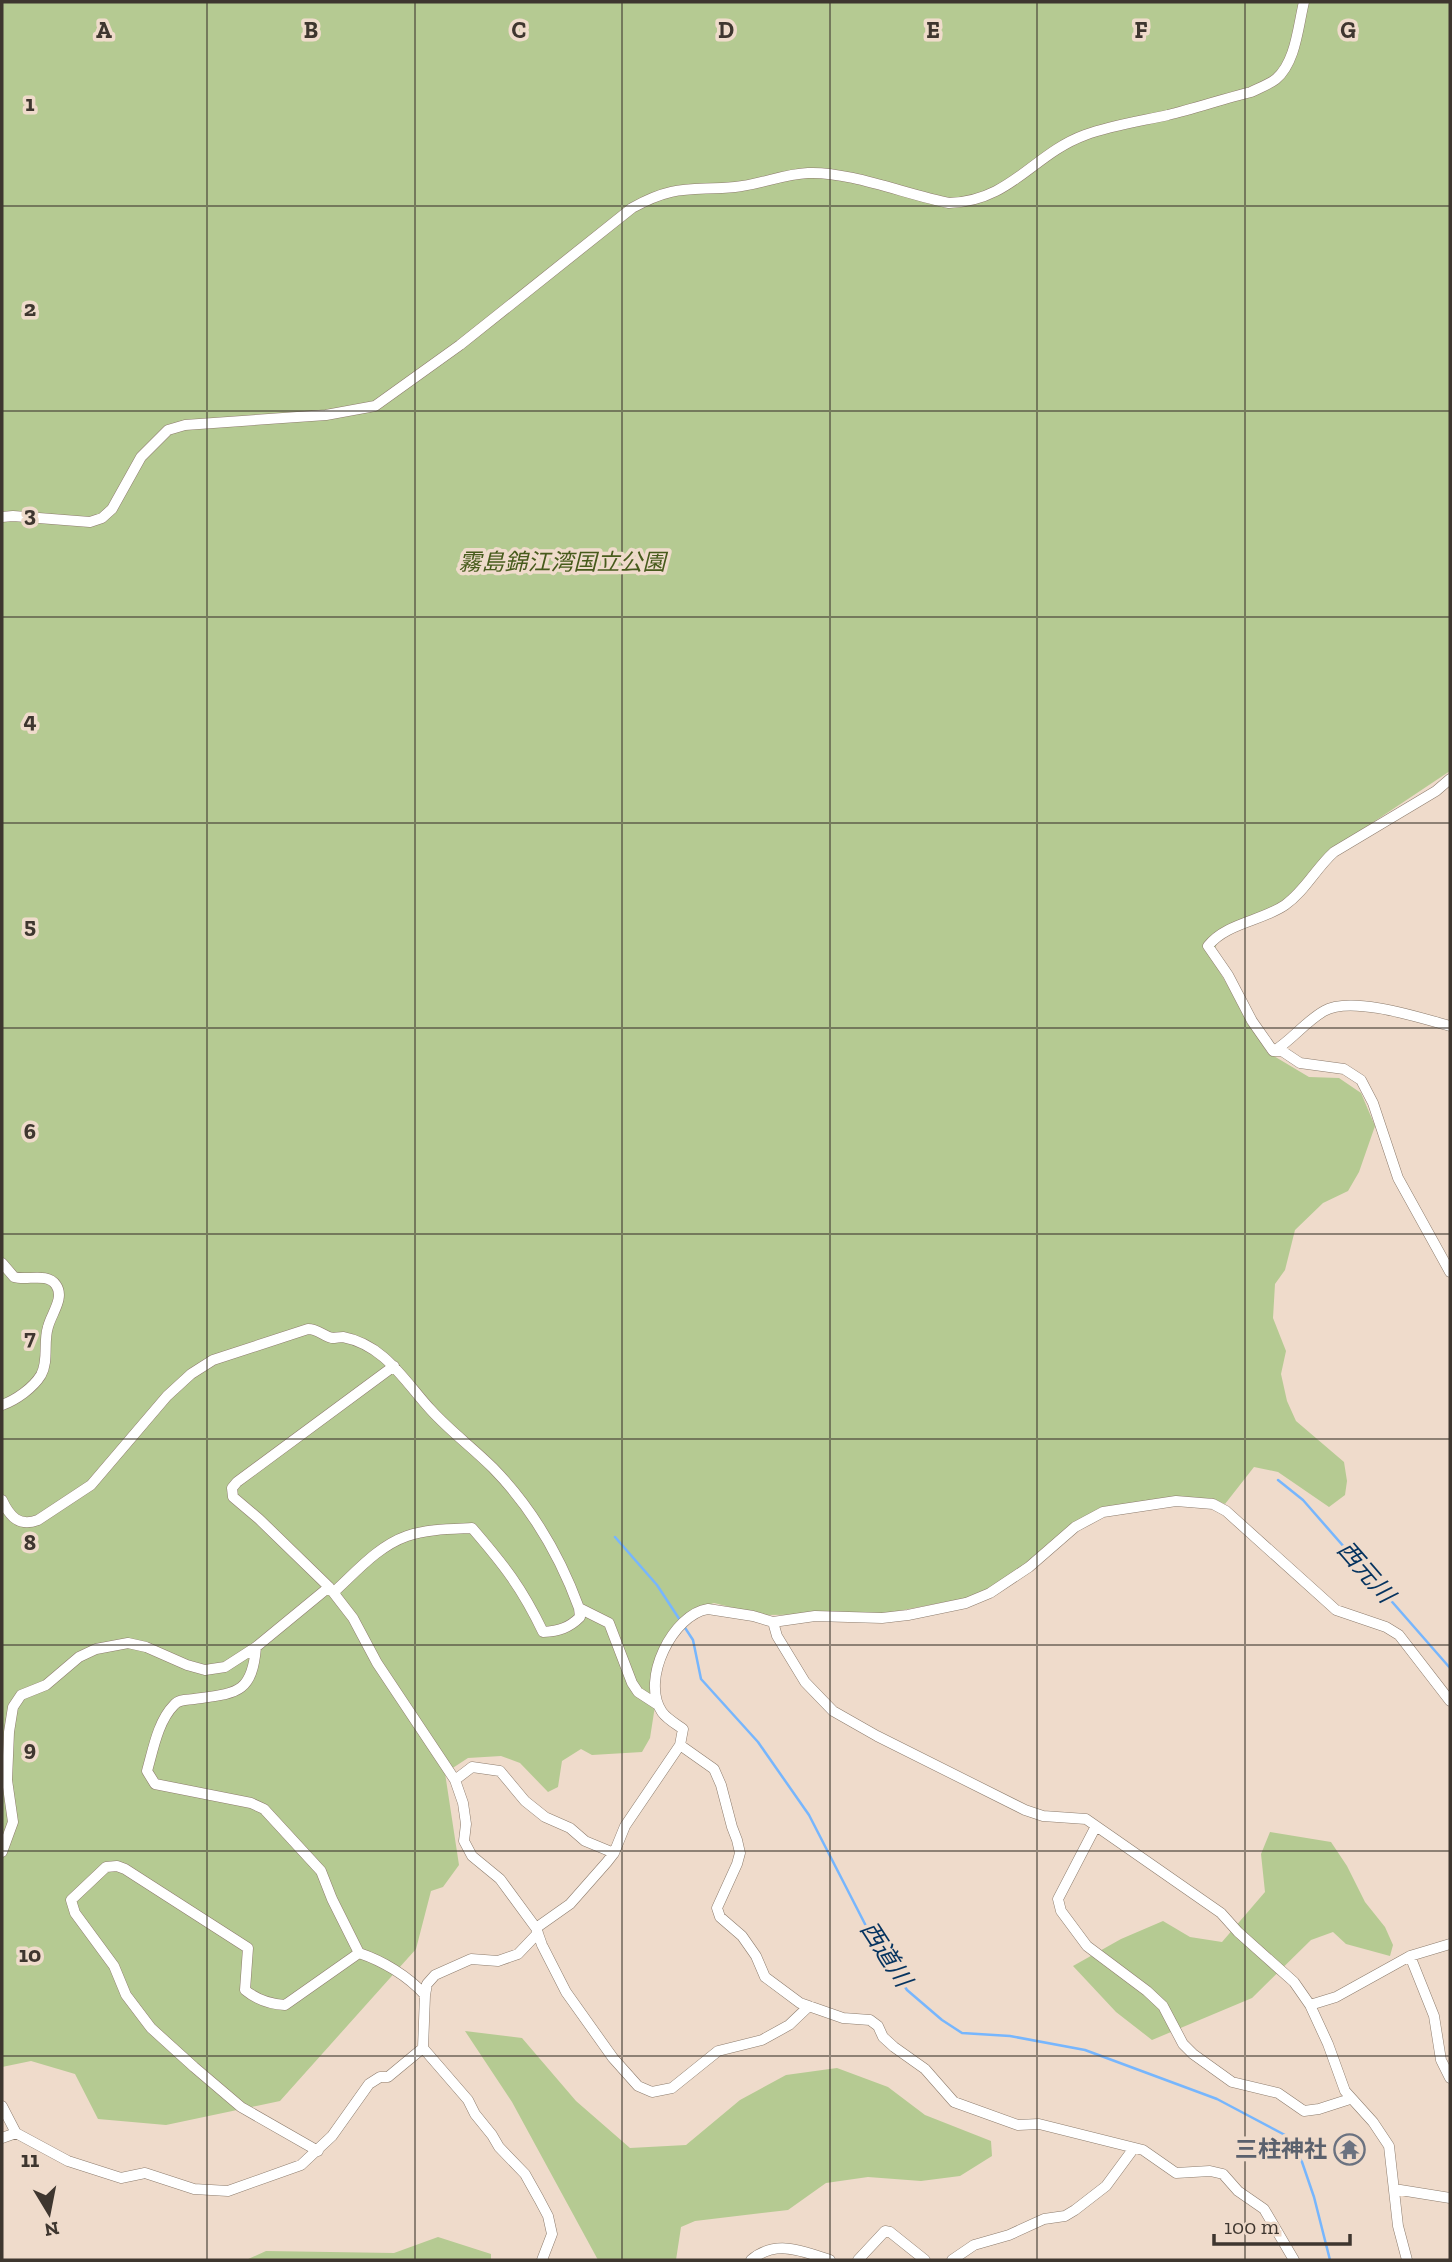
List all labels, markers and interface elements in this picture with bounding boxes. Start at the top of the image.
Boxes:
text: A [96,16,112,44]
text: B [304,16,318,44]
text: C [512,16,526,44]
text: D [718,16,734,44]
text: E [926,16,940,44]
text: F [1134,16,1148,44]
text: G [1340,16,1356,44]
text: 1 [25,89,35,117]
text: 2 [24,294,36,322]
text: 3 [24,500,36,528]
park label: 霧島錦江湾国立公園 [459,548,669,576]
text: 4 [23,706,37,734]
text: 5 [24,911,36,939]
text: 6 [24,1117,36,1145]
text: 7 [24,1323,36,1351]
text: 8 [24,1528,36,1556]
water label: 西元川 [1332,1535,1403,1611]
text: 9 [24,1734,36,1762]
water label: 西道川 [855,1916,920,1994]
text: 10 [19,1940,41,1968]
temple icon: 三柱神社 [1333,2132,1367,2166]
place label: 三柱神社 [1235,2135,1327,2163]
text: 11 [21,2145,39,2173]
north arrow [14,2178,84,2248]
scale bar [1214,2202,1350,2246]
text: 100 m [1224,2214,1279,2239]
text: N [43,2217,61,2242]

